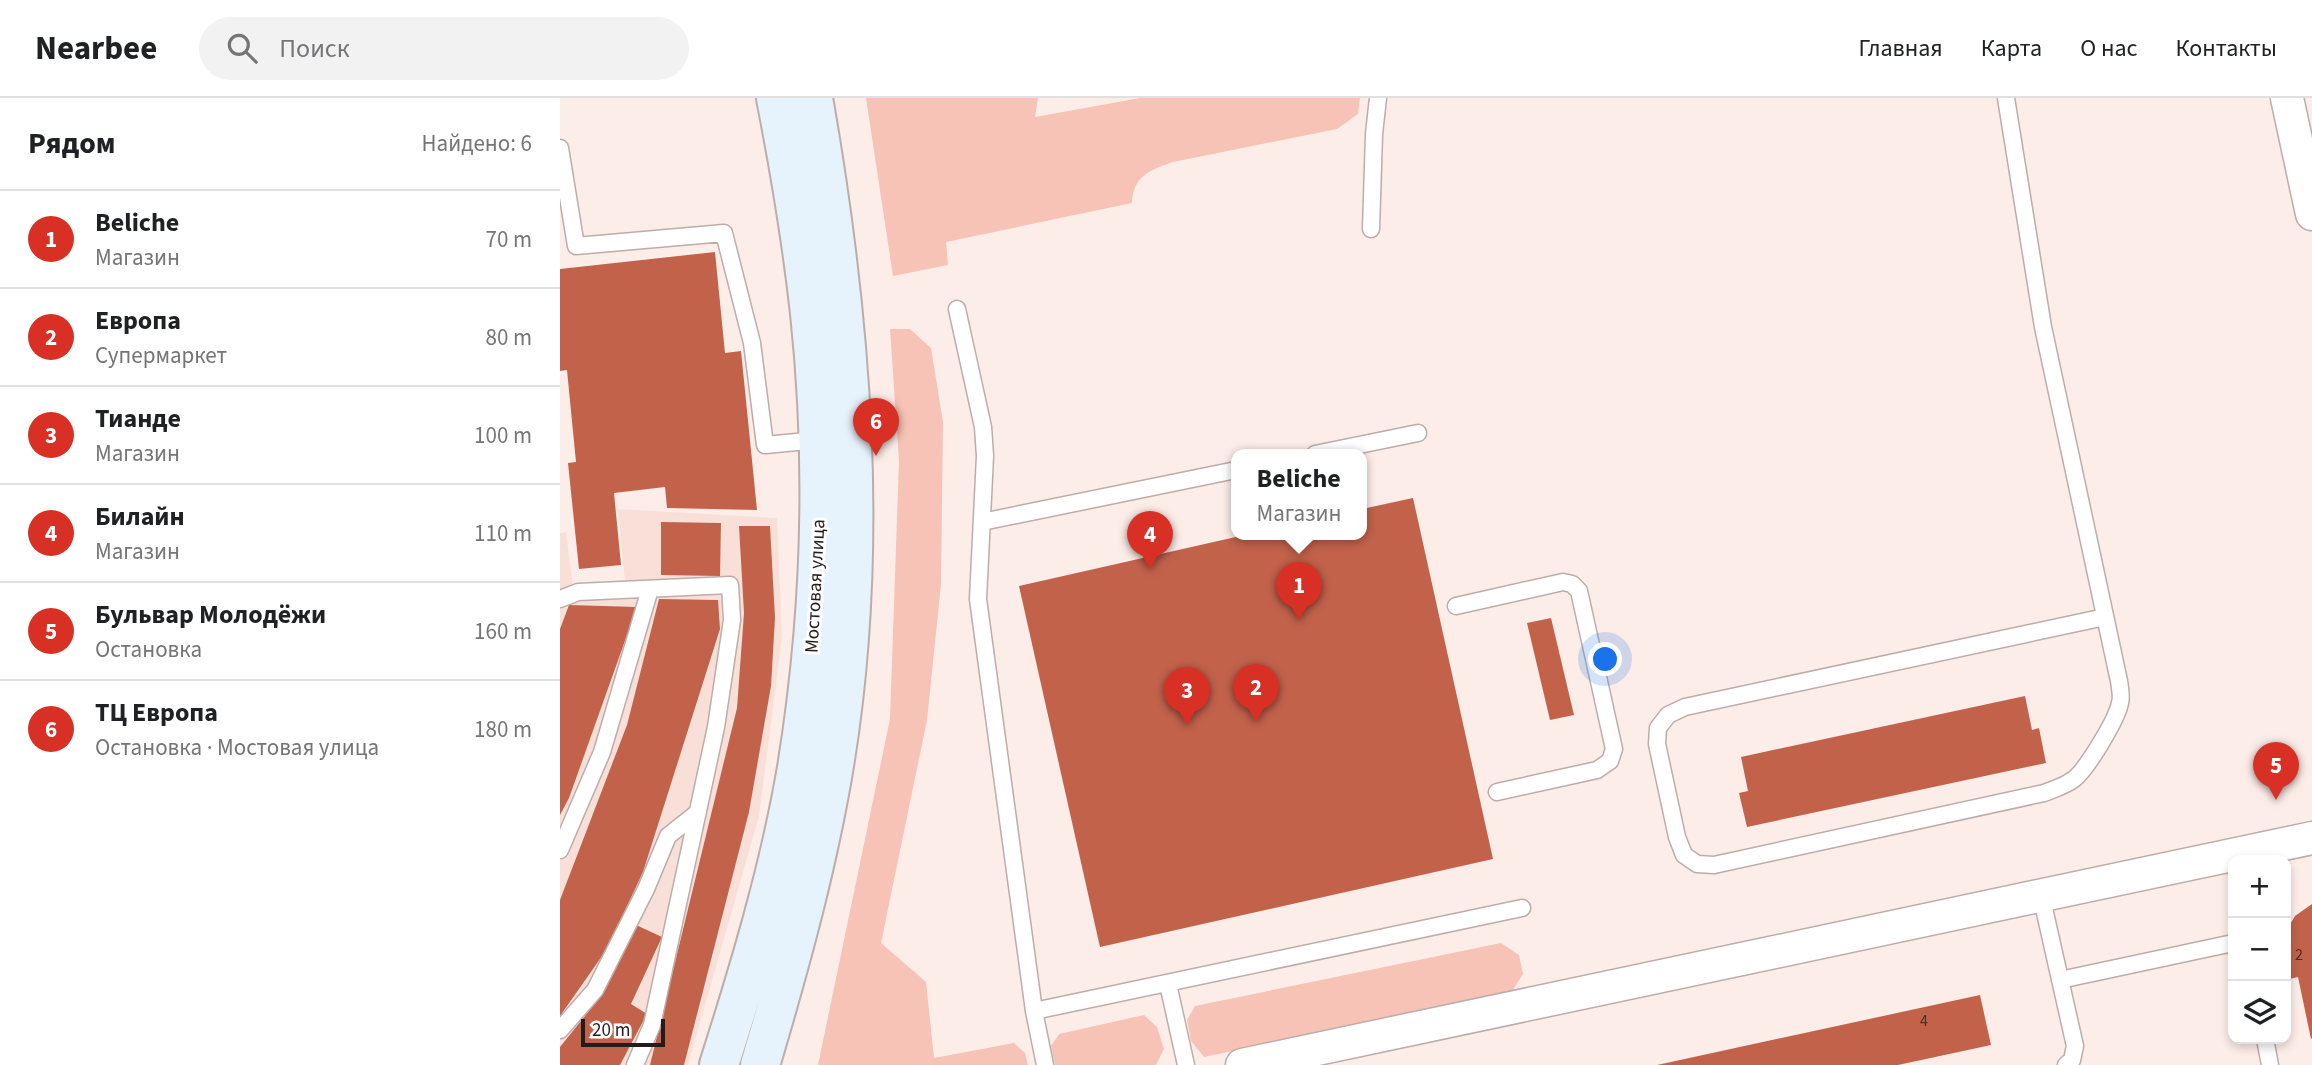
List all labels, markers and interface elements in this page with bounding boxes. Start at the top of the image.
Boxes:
search box [199,17,689,80]
text: Nearbee [35,25,157,72]
icon: search [223,29,261,67]
text: Поиск [279,30,350,67]
text: Главная [1858,31,1943,66]
text: Карта [1981,31,2042,66]
text: О нас [2080,31,2137,66]
text: Контакты [2175,31,2277,66]
text: Рядом [28,122,116,165]
text: Найдено: 6 [422,127,532,160]
text: Beliche [95,204,179,241]
text: 1 [45,223,57,256]
text: 70 m [485,223,532,256]
text: Магазин [95,241,180,274]
text: Европа [95,302,181,339]
text: 2 [45,321,57,354]
text: 80 m [485,321,532,354]
text: Супермаркет [95,339,227,372]
pin: 6 [853,398,899,456]
text: Тианде [95,400,181,437]
text: 3 [45,419,57,452]
text: 100 m [474,419,532,452]
text: Магазин [95,437,180,470]
popup [1231,449,1367,540]
text: Beliche [1257,460,1341,497]
text: Магазин [1257,497,1342,530]
text: Билайн [95,498,185,535]
pin: 4 [1127,511,1173,569]
text: 4 [45,517,57,550]
text: 110 m [474,517,532,550]
street label: Мостовая улица [799,518,832,654]
text: Магазин [95,535,180,568]
pin: 1 [1276,562,1322,620]
text: Бульвар Молодёжи [95,596,326,633]
text: 5 [45,615,57,648]
text: 160 m [474,615,532,648]
text: Остановка [95,633,202,666]
your location [1588,642,1622,676]
pin: 2 [1233,664,1279,722]
pin: 3 [1164,667,1210,725]
text: ТЦ Европа [95,694,218,731]
text: 6 [45,713,57,746]
text: 180 m [474,713,532,746]
text: Остановка · Мостовая улица [95,731,379,764]
pin: 5 [2253,742,2299,800]
map controls [2228,855,2291,1044]
button: + [2228,855,2291,918]
button: − [2228,918,2291,981]
house number: 2 [2295,944,2303,966]
button: layers [2228,981,2291,1044]
house number: 4 [1920,1010,1928,1032]
scale bar [581,1016,665,1048]
text: 20 m [592,1017,630,1044]

